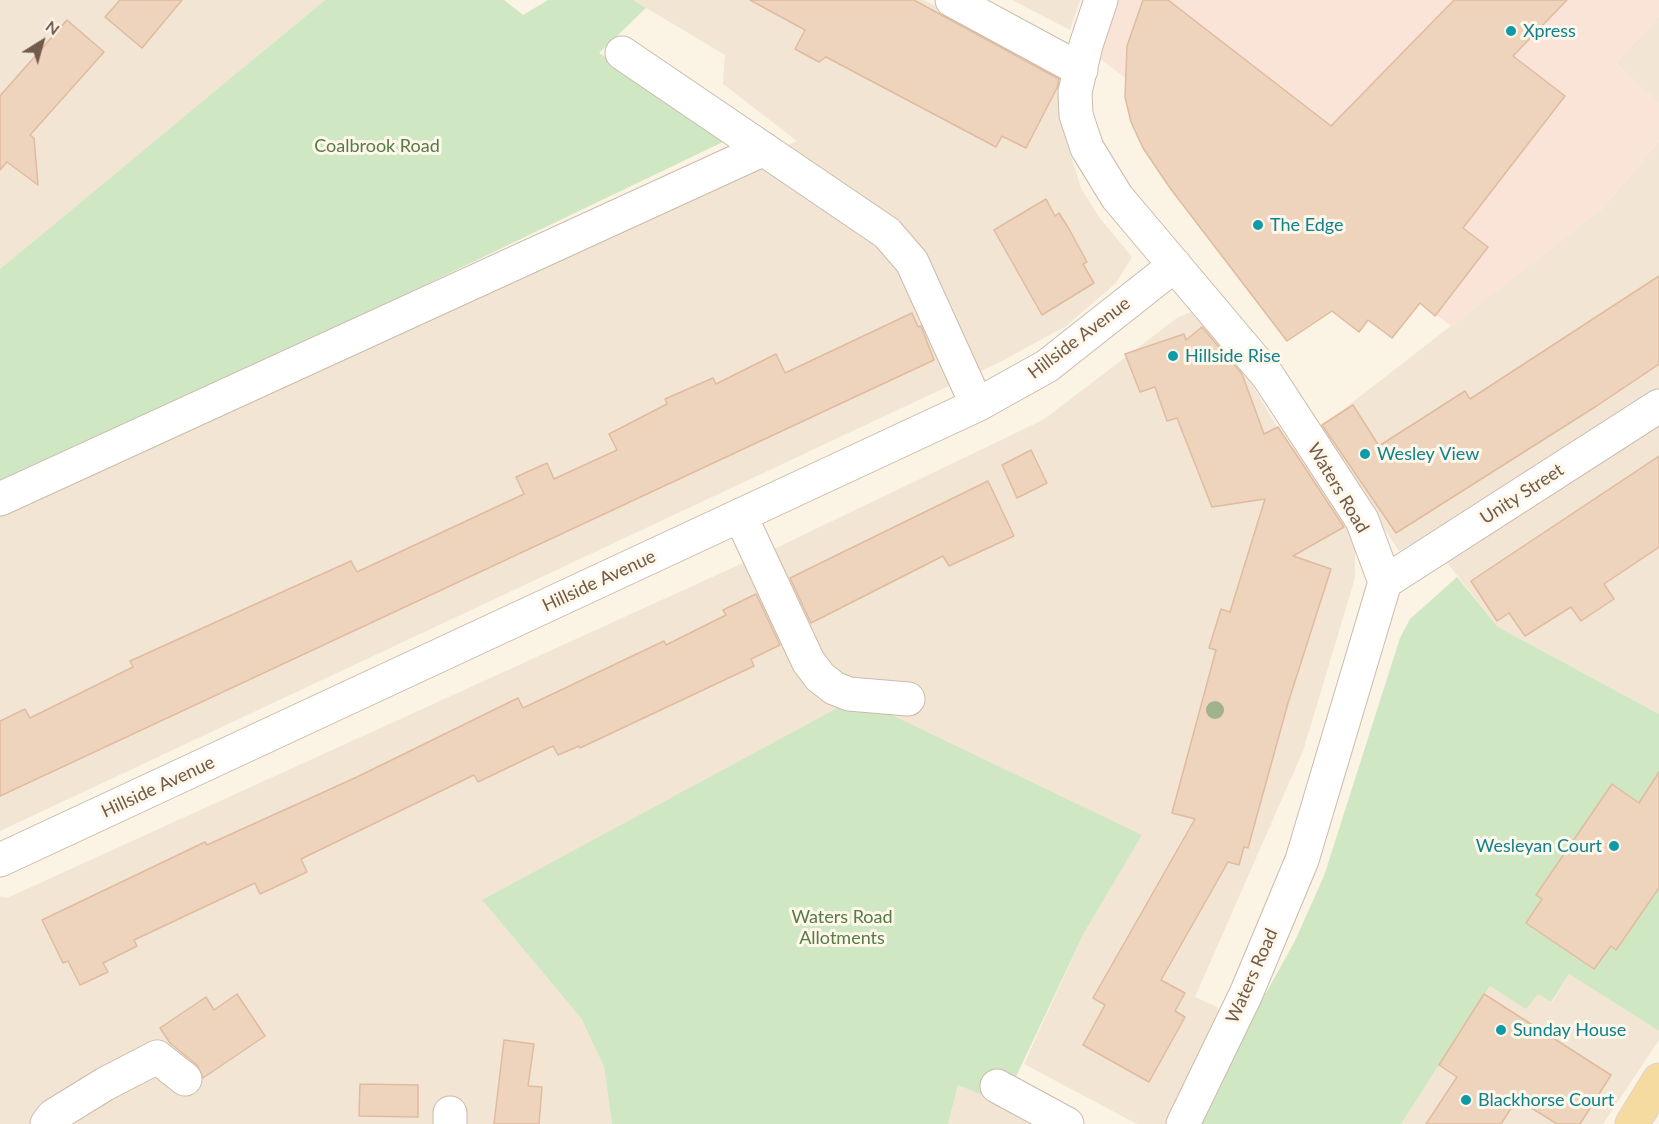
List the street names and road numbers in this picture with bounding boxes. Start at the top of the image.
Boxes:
street label: Hillside Avenue [1024,293,1134,383]
street label: Waters Road [1303,439,1373,537]
street label: Unity Street [1476,459,1568,529]
street label: Hillside Avenue [539,545,659,617]
street label: Hillside Avenue [98,751,218,823]
street label: Waters Road [1222,925,1282,1027]

